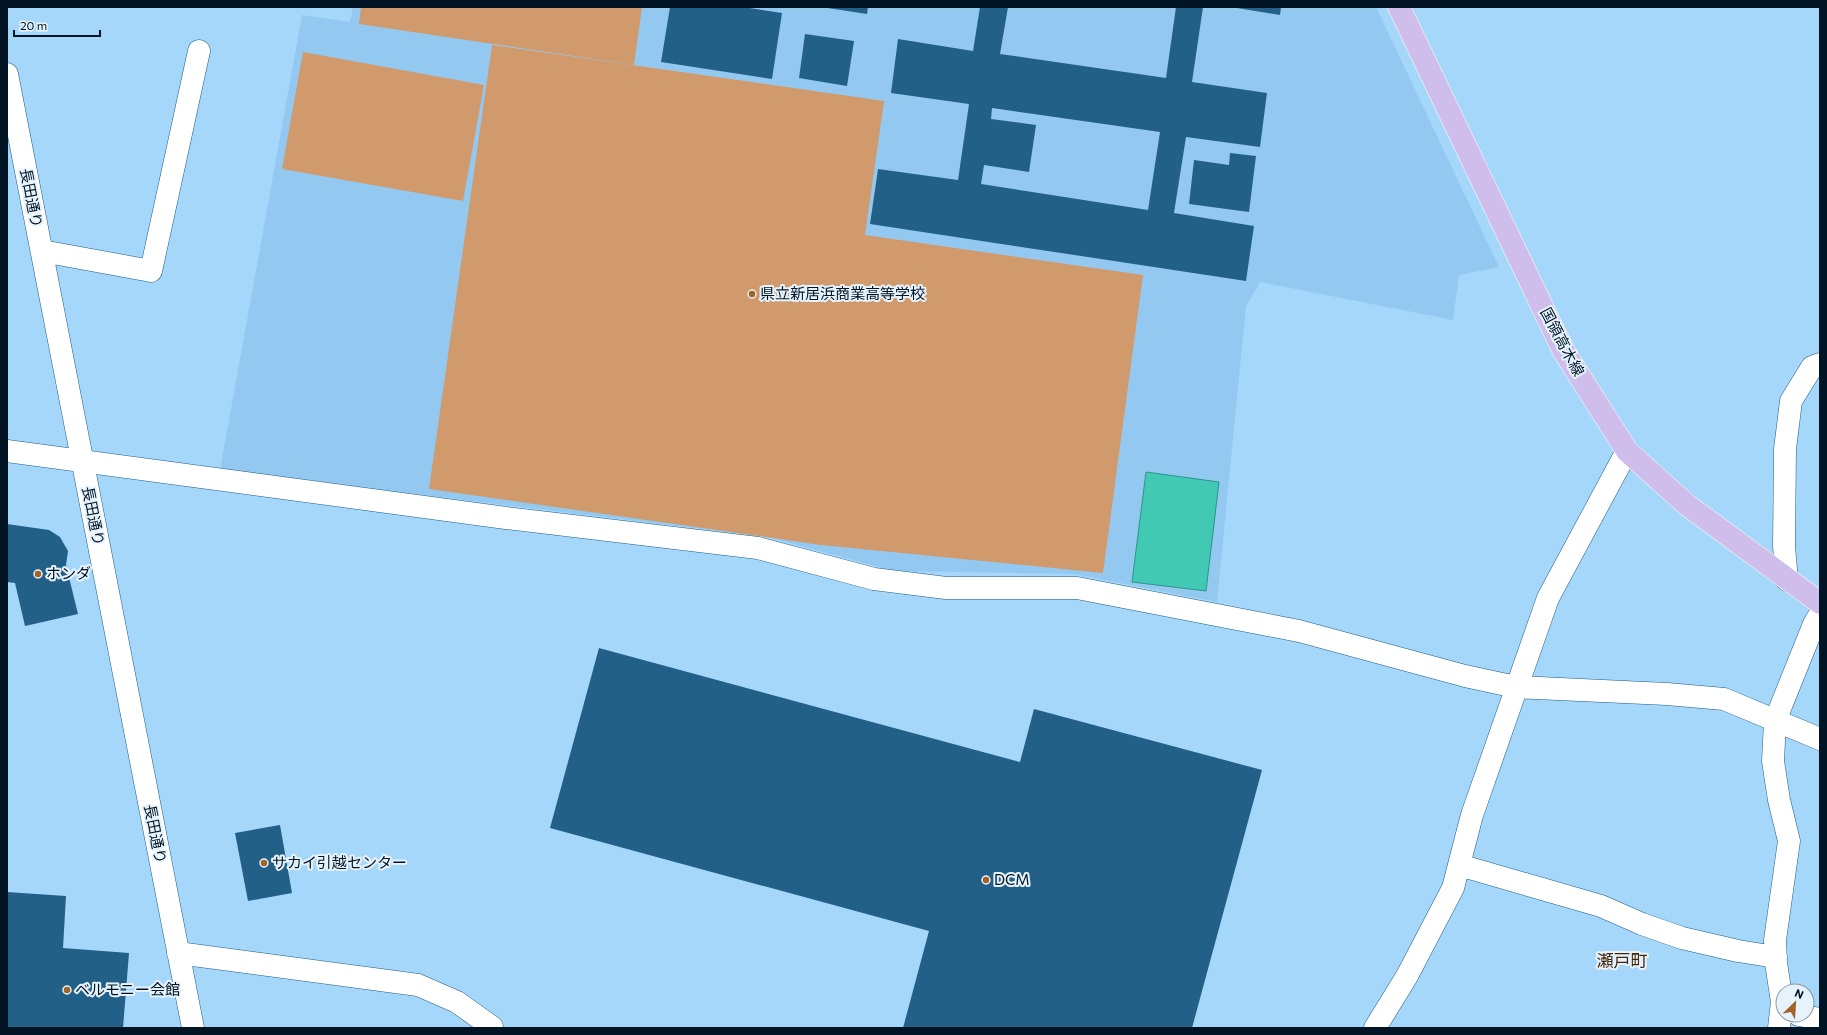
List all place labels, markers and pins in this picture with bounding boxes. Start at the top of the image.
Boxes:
place label: 県立新居浜商業高等学校 [760,284,925,302]
marker: 県立新居浜商業高等学校 [747,289,757,299]
place label: ホンダ [46,564,91,582]
marker: ホンダ [33,569,43,579]
place label: サカイ引越センター [272,853,407,871]
marker: サカイ引越センター [259,858,269,868]
place label: DCM [994,870,1030,888]
marker: DCM [981,875,991,885]
place label: ベルモニー会館 [75,980,180,998]
marker: ベルモニー会館 [62,985,72,995]

